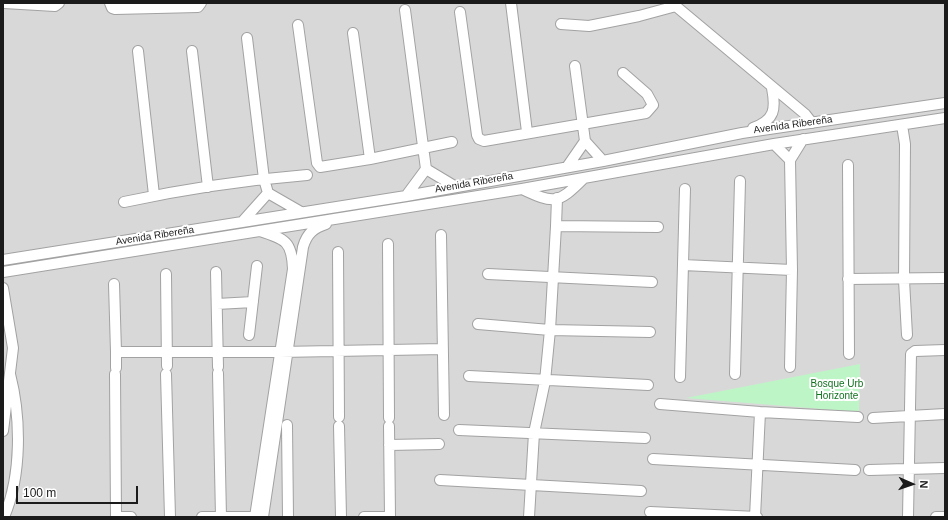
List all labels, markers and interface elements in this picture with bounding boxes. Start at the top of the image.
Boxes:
street label: Avenida Ribereña [753,114,833,136]
street label: Avenida Ribereña [434,170,514,196]
street label: Avenida Ribereña [115,224,195,248]
park label: Bosque Urb Horizonte [811,378,863,402]
north arrow [892,464,932,504]
scale bar [18,478,140,504]
text: N [918,480,930,489]
text: 100 m [23,486,56,500]

